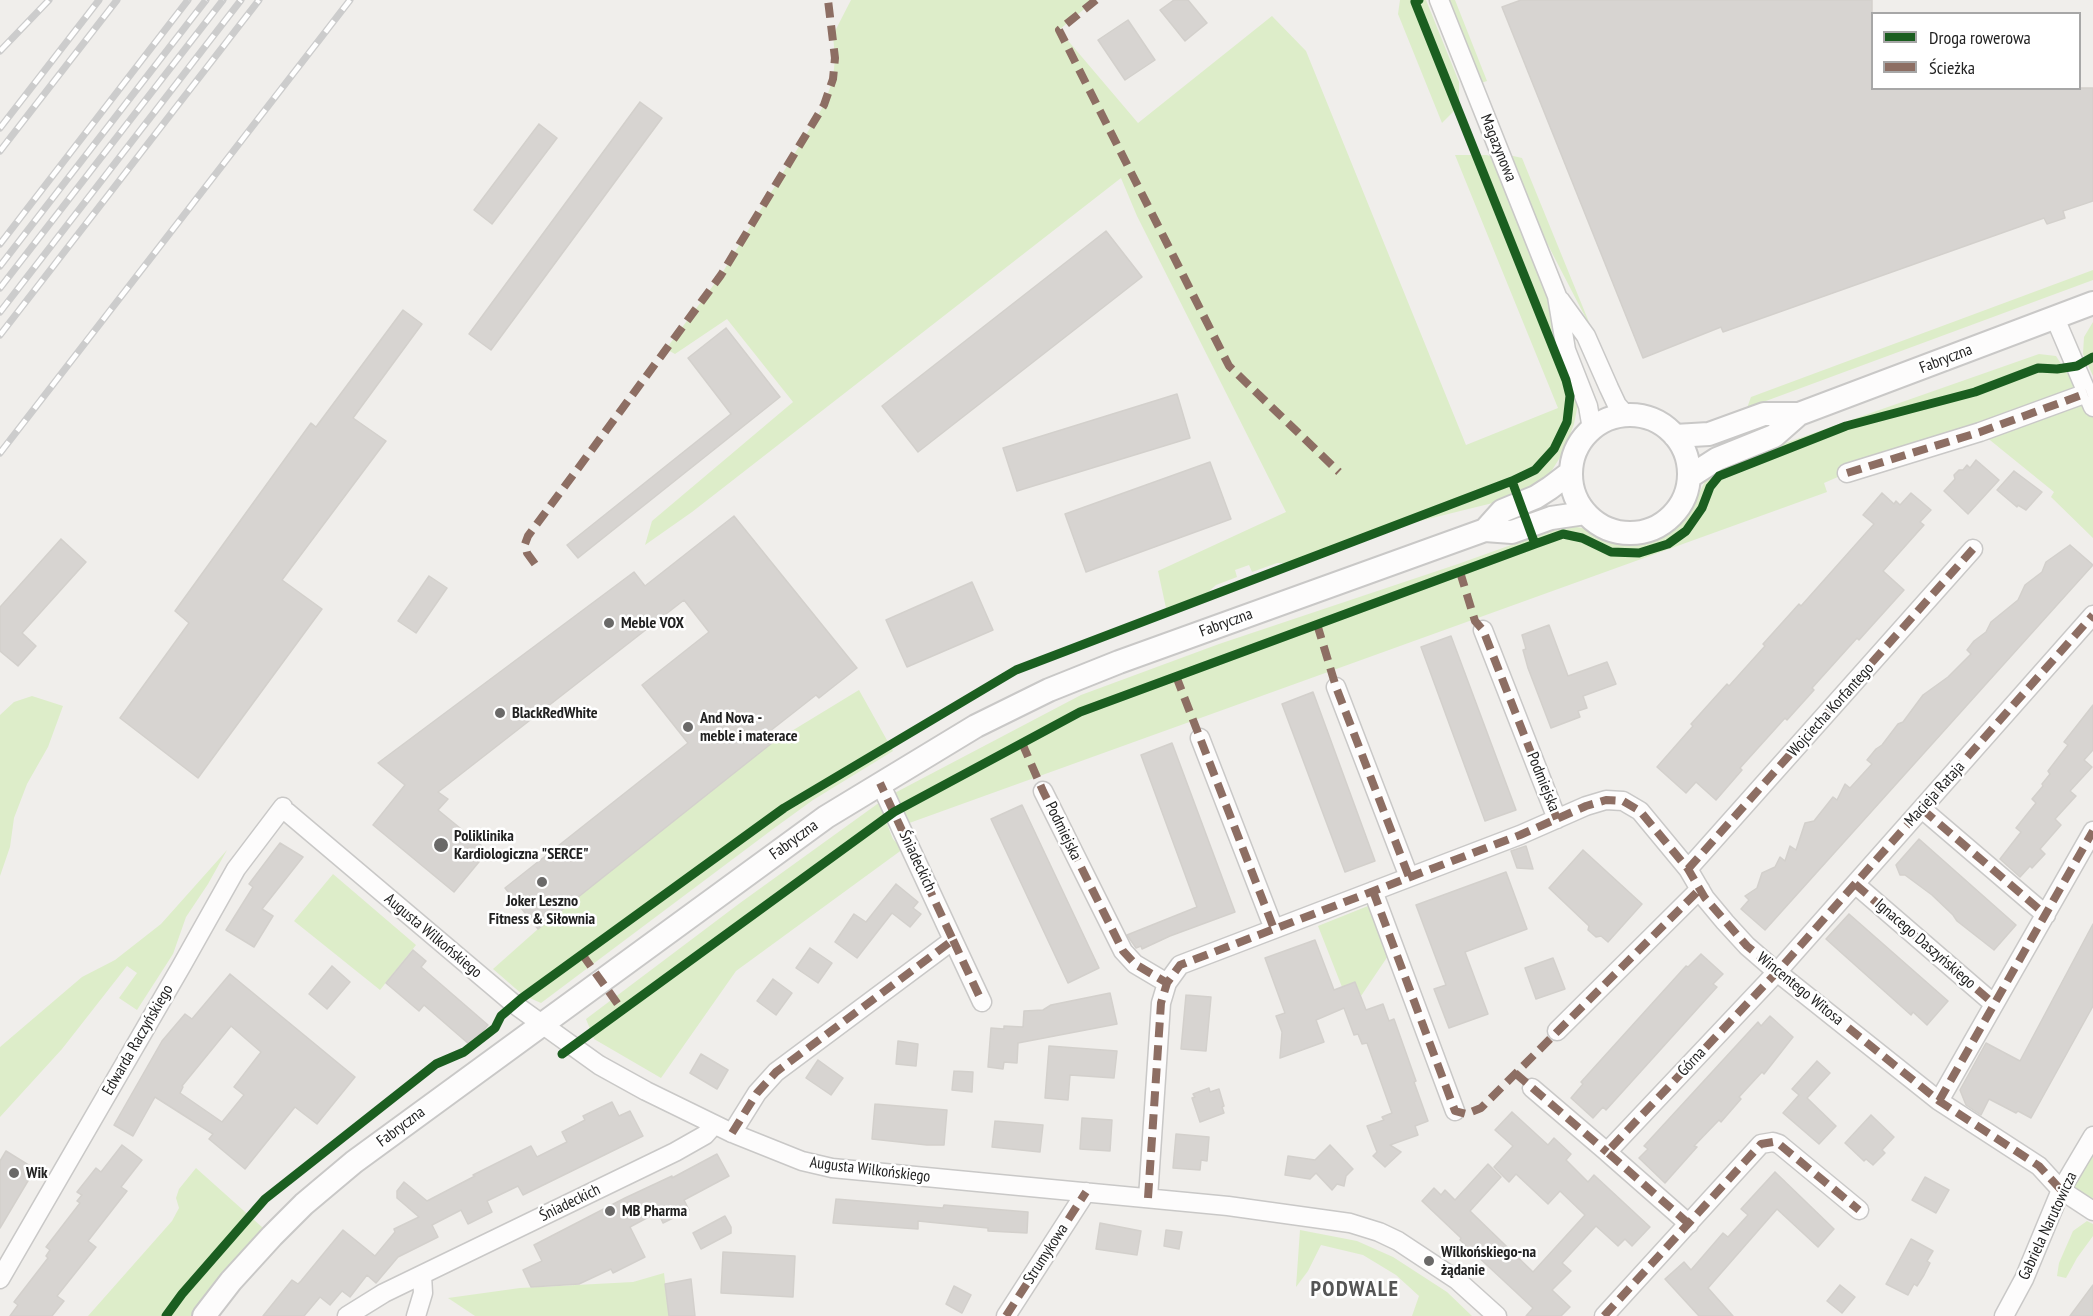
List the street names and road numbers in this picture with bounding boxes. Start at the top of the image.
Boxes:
street label: Magazynowa [1476,111,1520,185]
street label: Fabryczna [1917,340,1975,378]
street label: Fabryczna [1197,605,1255,641]
street label: Wojciecha Korfantego [1784,659,1878,761]
street label: Podmiejska [1522,749,1564,815]
street label: Macieja Rataja [1901,758,1969,830]
street label: Podmiejska [1041,799,1085,863]
street label: Fabryczna [766,816,822,864]
street label: Śniadeckich [895,827,939,895]
street label: Augusta Wilkońskiego [380,890,486,982]
street label: Ignacego Daszyńskiego [1871,895,1979,993]
street label: Wincentego Witosa [1753,948,1847,1030]
street label: Edwarda Raczyńskiego [99,981,177,1099]
street label: Górna [1674,1044,1710,1080]
street label: Fabryczna [373,1103,429,1151]
street label: Augusta Wilkońskiego [809,1153,931,1187]
street label: Gabriela Narutowicza [2015,1169,2081,1283]
street label: Śniadeckich [536,1180,604,1226]
street label: Strumykowa [1020,1220,1072,1288]

